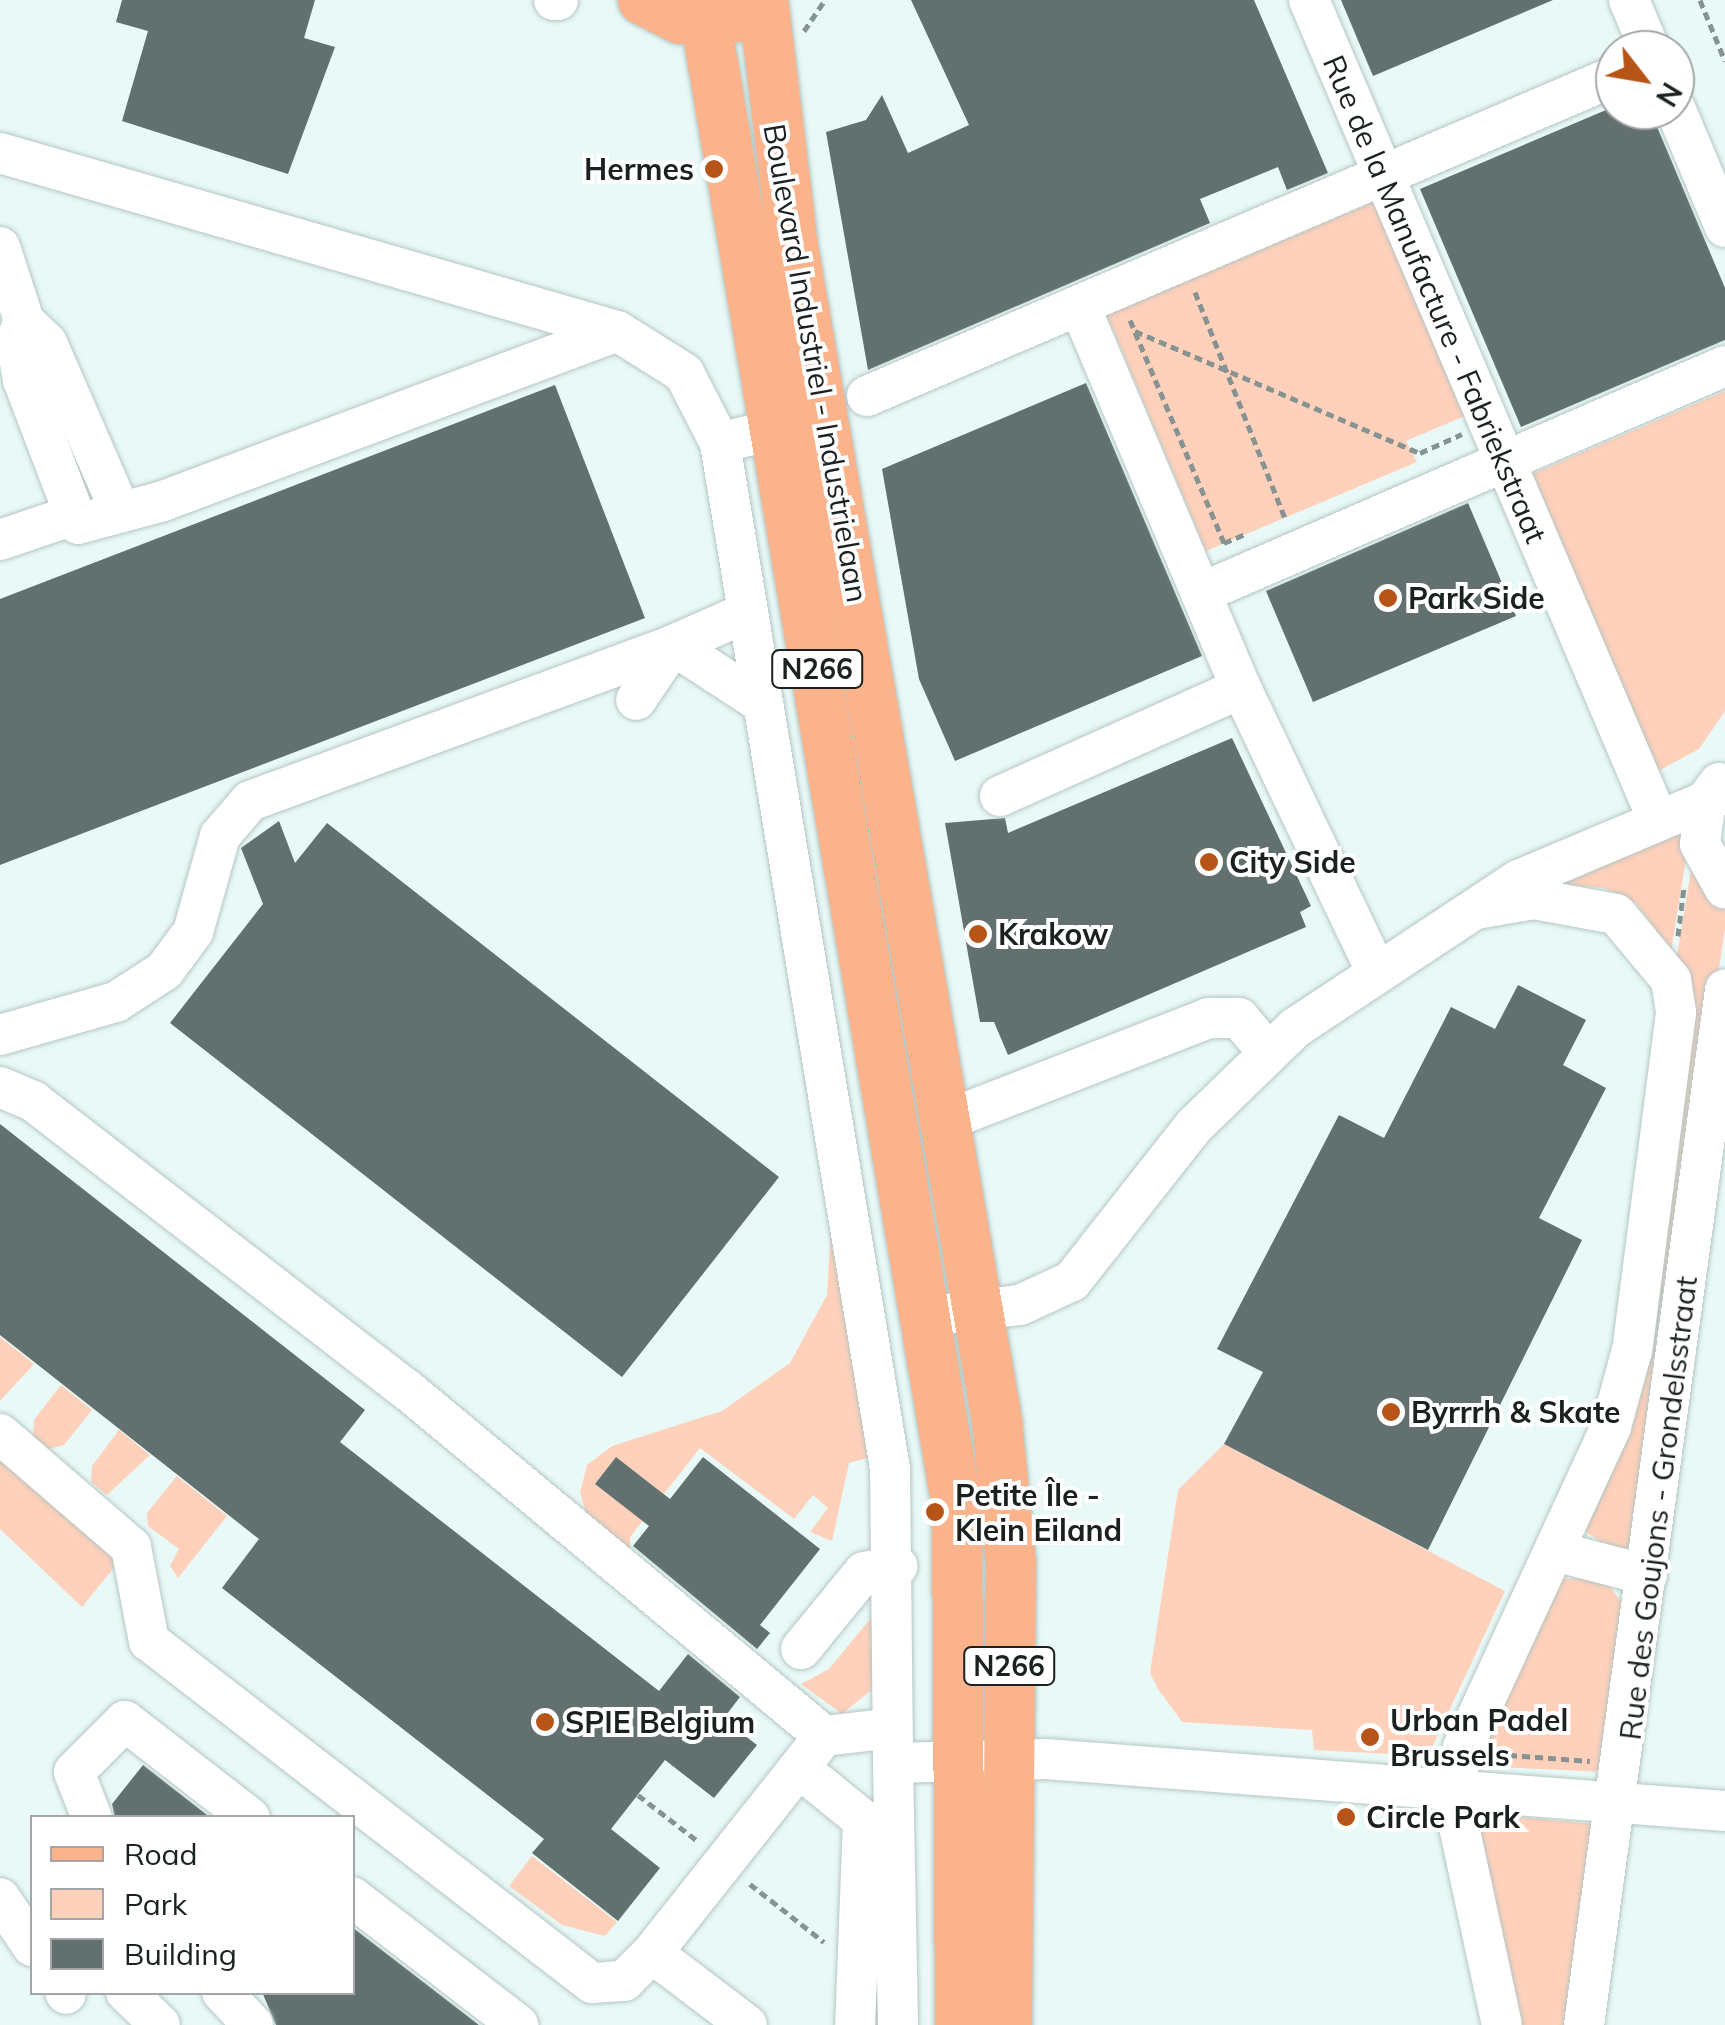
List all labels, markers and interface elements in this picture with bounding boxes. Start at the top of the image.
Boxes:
north arrow [1595,30,1695,130]
street label: Rue de la Manufacture - Fabriekstraat [1316,50,1554,548]
text: N [1649,77,1690,113]
street label: Boulevard Industriel - Industrielaan [756,121,876,605]
place label: Hermes [584,151,694,187]
marker: Hermes [703,158,725,180]
place label: Park Side [1408,580,1545,616]
marker: Park Side [1377,587,1399,609]
road number: N266 [770,646,864,692]
place label: City Side [1229,844,1356,880]
marker: City Side [1198,851,1220,873]
place label: Krakow [998,916,1108,952]
marker: Krakow [967,923,989,945]
street label: Rue des Goujons - Grondelsstraat [1612,1274,1704,1742]
place label: Byrrrh & Skate [1411,1394,1621,1430]
marker: Byrrrh & Skate [1380,1401,1402,1423]
place label: Petite Île - Klein Eiland [955,1477,1122,1548]
marker: Petite Île - Klein Eiland [924,1501,946,1523]
road number: N266 [962,1643,1056,1689]
place label: Urban Padel Brussels [1390,1702,1568,1772]
place label: SPIE Belgium [565,1704,755,1740]
marker: SPIE Belgium [534,1711,556,1733]
marker: Urban Padel Brussels [1359,1726,1381,1748]
place label: Circle Park [1366,1799,1520,1835]
marker: Circle Park [1335,1806,1357,1828]
legend [30,1815,355,1995]
text: Road [124,1835,198,1873]
text: Park [124,1885,187,1923]
text: Building [124,1935,237,1973]

